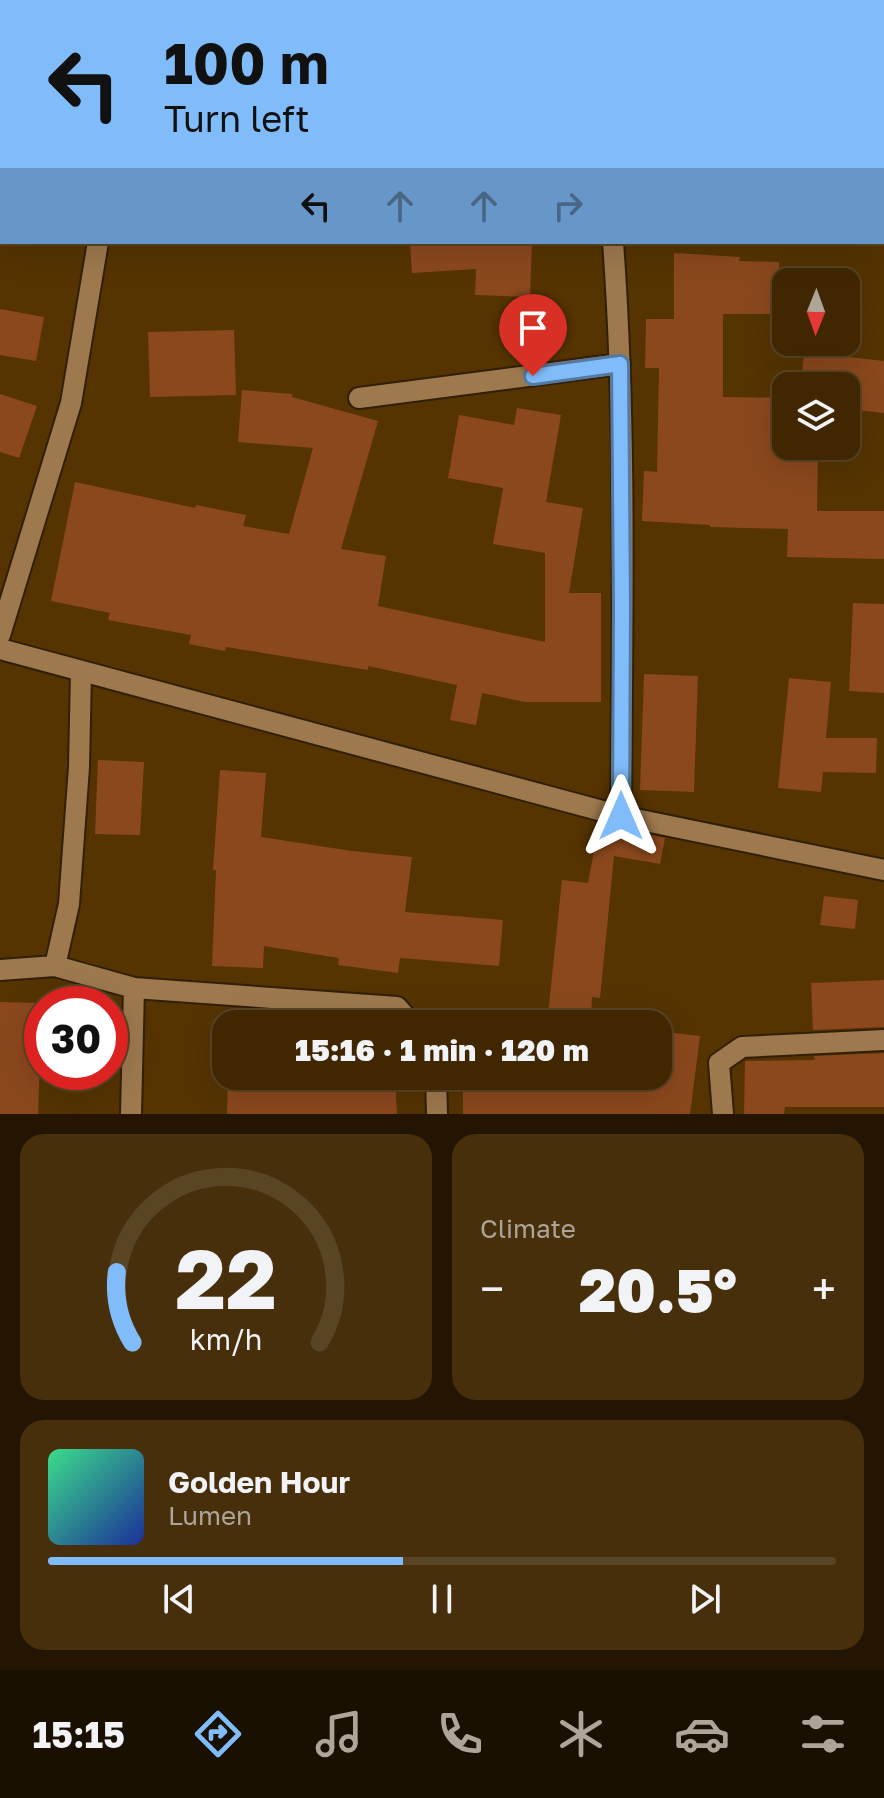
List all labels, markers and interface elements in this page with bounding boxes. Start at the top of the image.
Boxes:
text: 100 m [164,29,329,96]
icon: left [32,32,136,136]
text: Turn left [164,97,310,140]
icon: left [294,184,338,228]
icon: ahead [378,184,422,228]
icon: ahead [462,184,506,228]
icon: right [546,184,590,228]
north arrow [772,268,860,356]
map controls [772,268,860,460]
pin [499,294,567,376]
icon: arrive [511,306,555,350]
button: layers [772,372,860,460]
position arrow [579,774,663,858]
speed limit sign: 30 [24,986,128,1090]
text: 15:16 · 1 min · 120 m [295,1032,589,1068]
text: Climate [480,1213,576,1244]
text: 22 [175,1227,277,1327]
text: 20.5° [579,1253,737,1325]
text: − [480,1262,504,1315]
text: + [812,1262,836,1315]
text: km/h [190,1322,262,1356]
text: Golden Hour [168,1464,350,1500]
text: Lumen [168,1500,252,1531]
icon: previous [157,1577,201,1621]
icon: pause [420,1577,464,1621]
icon: next [683,1577,727,1621]
icon: directions [190,1706,246,1762]
icon: music [311,1706,367,1762]
icon: phone [432,1706,488,1762]
icon: climate [553,1706,609,1762]
icon: car [674,1706,730,1762]
icon: filters [795,1706,851,1762]
text: 15:15 [33,1713,125,1756]

